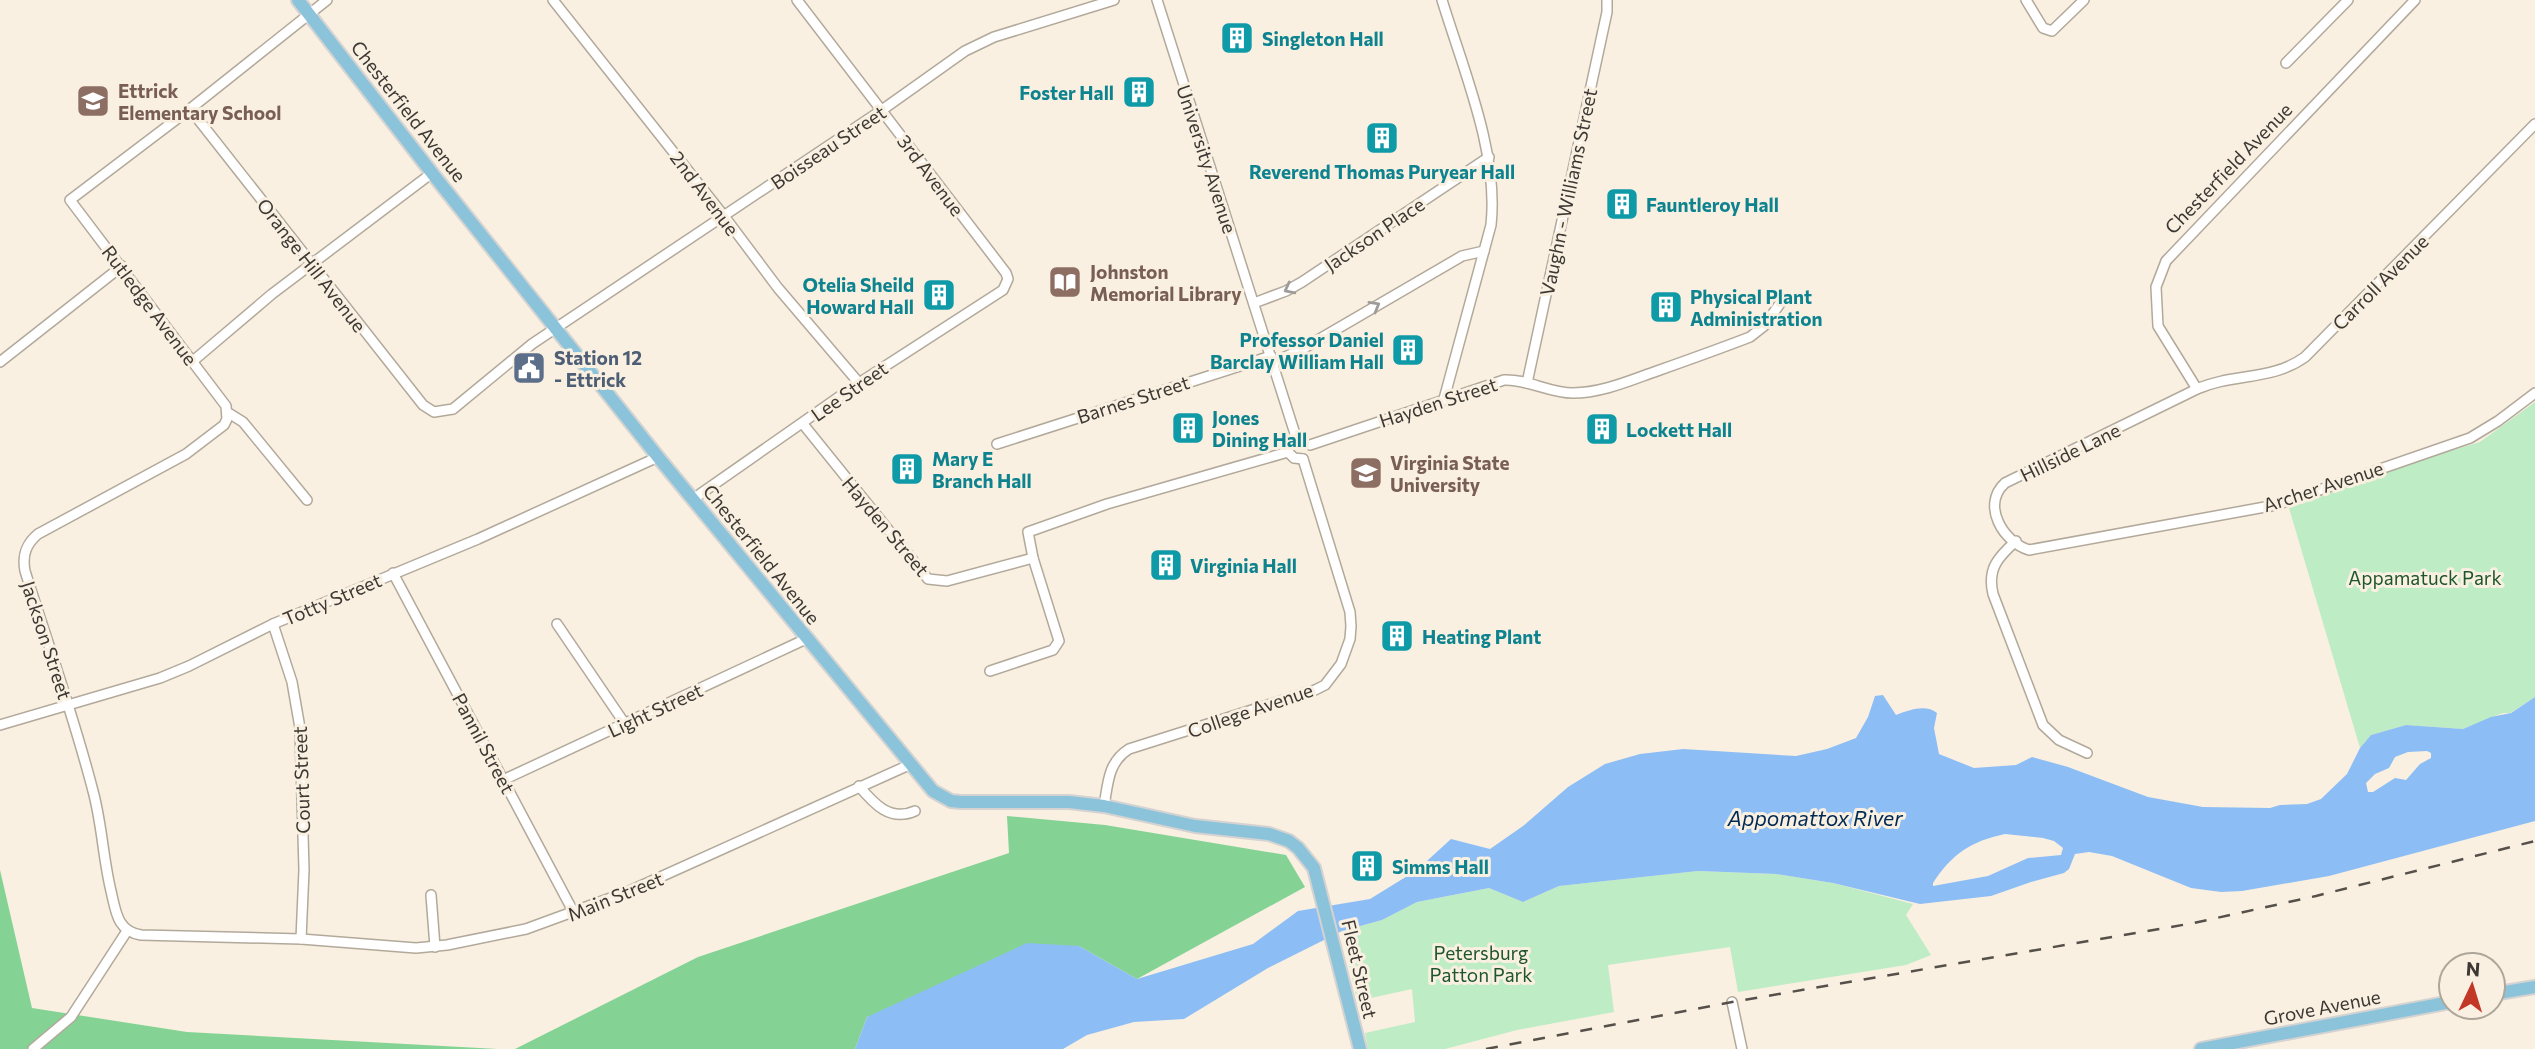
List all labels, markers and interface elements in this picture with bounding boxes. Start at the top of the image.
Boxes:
building icon: Singleton Hall [1218,19,1256,57]
place label: Singleton Hall [1262,27,1384,50]
street label: Chesterfield Avenue [347,36,471,186]
building icon: Foster Hall [1120,73,1158,111]
place label: Ettrick Elementary School [118,79,282,124]
place label: Foster Hall [1019,81,1114,104]
school or university icon: Ettrick Elementary School [74,82,112,120]
street label: University Avenue [1172,82,1242,236]
street label: Vaughn - Williams Street [1535,86,1601,298]
street label: Chesterfield Avenue [2160,98,2296,238]
street label: Boisseau Street [766,100,890,194]
building icon: Reverend Thomas Puryear Hall [1363,119,1401,157]
street label: 3rd Avenue [893,130,969,220]
street label: 2nd Avenue [666,146,744,240]
place label: Reverend Thomas Puryear Hall [1249,160,1515,183]
building icon: Fauntleroy Hall [1603,185,1641,223]
street label: Jackson Place [1320,192,1428,276]
place label: Fauntleroy Hall [1646,193,1779,216]
street label: Orange Hill Avenue [253,194,371,336]
street label: Carroll Avenue [2327,229,2433,335]
street label: Rutledge Avenue [97,241,203,369]
place label: Johnston Memorial Library [1090,260,1242,305]
library icon: Johnston Memorial Library [1046,263,1084,301]
place label: Otelia Sheild Howard Hall [802,273,914,318]
building icon: Otelia Sheild Howard Hall [920,276,958,314]
one-way arrow [1284,280,1296,294]
place label: Physical Plant Administration [1690,285,1823,330]
building icon: Physical Plant Administration [1647,288,1685,326]
one-way arrow [1368,301,1381,314]
place label: Professor Daniel Barclay William Hall [1210,328,1384,373]
building icon: Professor Daniel Barclay William Hall [1389,331,1427,369]
place label: Station 12 - Ettrick [554,346,642,391]
public building icon: Station 12 - Ettrick [510,349,548,387]
street label: Lee Street [806,356,892,426]
street label: Barnes Street [1074,370,1192,428]
street label: Hayden Street [1376,372,1500,432]
place label: Jones Dining Hall [1212,406,1307,451]
building icon: Jones Dining Hall [1169,409,1207,447]
building icon: Lockett Hall [1583,410,1621,448]
place label: Lockett Hall [1626,418,1732,441]
street label: Hillside Lane [2016,418,2124,486]
place label: Mary E Branch Hall [932,447,1032,492]
building icon: Mary E Branch Hall [888,450,926,488]
place label: Virginia State University [1390,451,1510,496]
school or university icon: Virginia State University [1347,454,1385,492]
street label: Archer Avenue [2260,456,2386,516]
street label: Hayden Street [838,472,934,581]
street label: Chesterfield Avenue [699,480,825,628]
building icon: Virginia Hall [1147,546,1185,584]
place label: Virginia Hall [1190,554,1297,577]
park label: Appamatuck Park [2348,566,2502,589]
street label: Totty Street [279,568,385,630]
street label: Jackson Street [17,578,77,702]
building icon: Heating Plant [1378,617,1416,655]
place label: Heating Plant [1422,625,1541,648]
street label: Light Street [604,678,706,742]
street label: College Avenue [1184,678,1316,742]
street label: Pannil Street [448,689,520,797]
street label: Court Street [288,726,314,834]
water label: Appomattox River [1726,805,1903,830]
building icon: Simms Hall [1348,847,1386,885]
place label: Simms Hall [1392,855,1489,878]
street label: Main Street [564,866,666,926]
street label: Fleet Street [1337,917,1383,1021]
park label: Petersburg Patton Park [1430,941,1532,986]
north arrow [2437,951,2507,1021]
text: N [2465,957,2481,981]
street label: Grove Avenue [2262,984,2382,1030]

